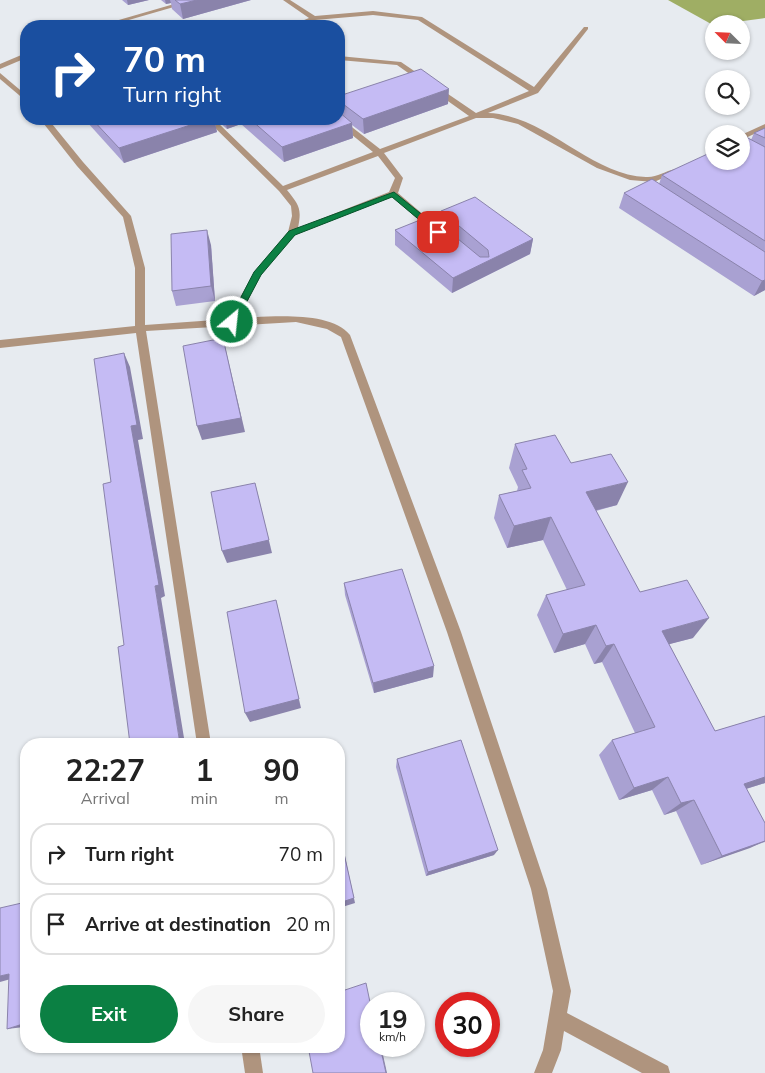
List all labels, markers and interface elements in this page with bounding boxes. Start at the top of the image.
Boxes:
north arrow [705,15,750,60]
map controls [705,15,750,170]
text: 70 m [123,37,206,81]
icon: right [40,40,105,105]
button: search [705,70,750,115]
text: Turn right [123,80,221,108]
button: layers [705,125,750,170]
pin [417,211,459,253]
icon: arrive [424,218,452,246]
position arrow [205,295,257,347]
text: 22:27 [66,751,145,789]
text: 1 [195,751,213,789]
text: 90 [263,751,299,789]
text: Arrival [81,788,130,808]
text: min [191,788,218,808]
text: m [274,788,288,808]
icon: right [42,840,70,868]
text: Turn right [85,842,174,866]
text: 70 m [279,842,323,866]
icon: arrive [42,910,70,938]
text: Arrive at destination [85,912,271,936]
text: 20 m [286,912,330,936]
button: Exit [40,985,178,1043]
button: Share [188,985,325,1043]
speed limit sign: 30 [435,992,500,1057]
text: 19 [377,1003,408,1034]
text: km/h [379,1029,406,1044]

